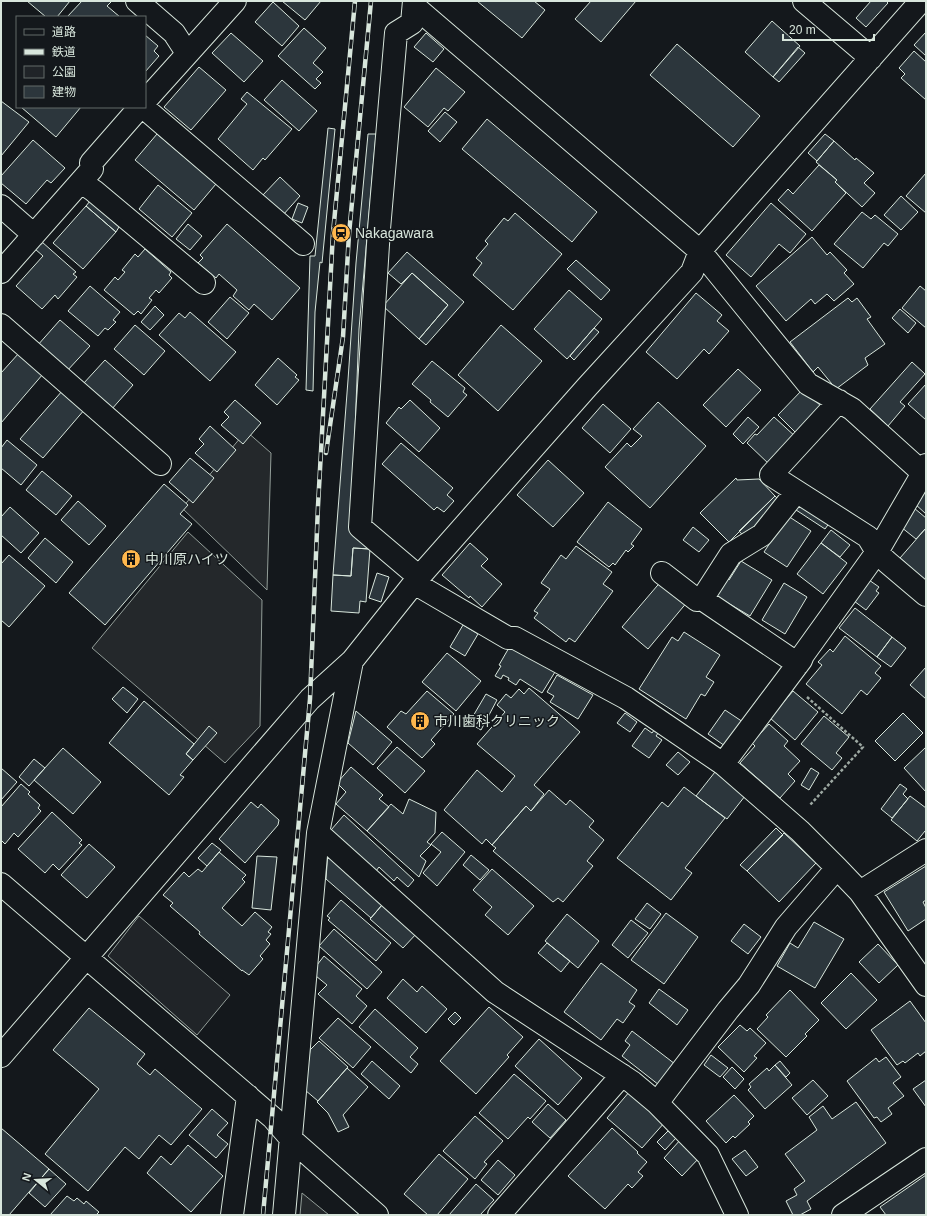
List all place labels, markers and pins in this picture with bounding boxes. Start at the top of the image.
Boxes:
station icon: Nakagawara [330,222,352,244]
place label: Nakagawara [355,225,434,241]
building icon: 中川原ハイツ [120,548,142,570]
place label: 中川原ハイツ [145,551,229,567]
building icon: 市川歯科クリニック [409,710,431,732]
place label: 市川歯科クリニック [434,713,560,729]

